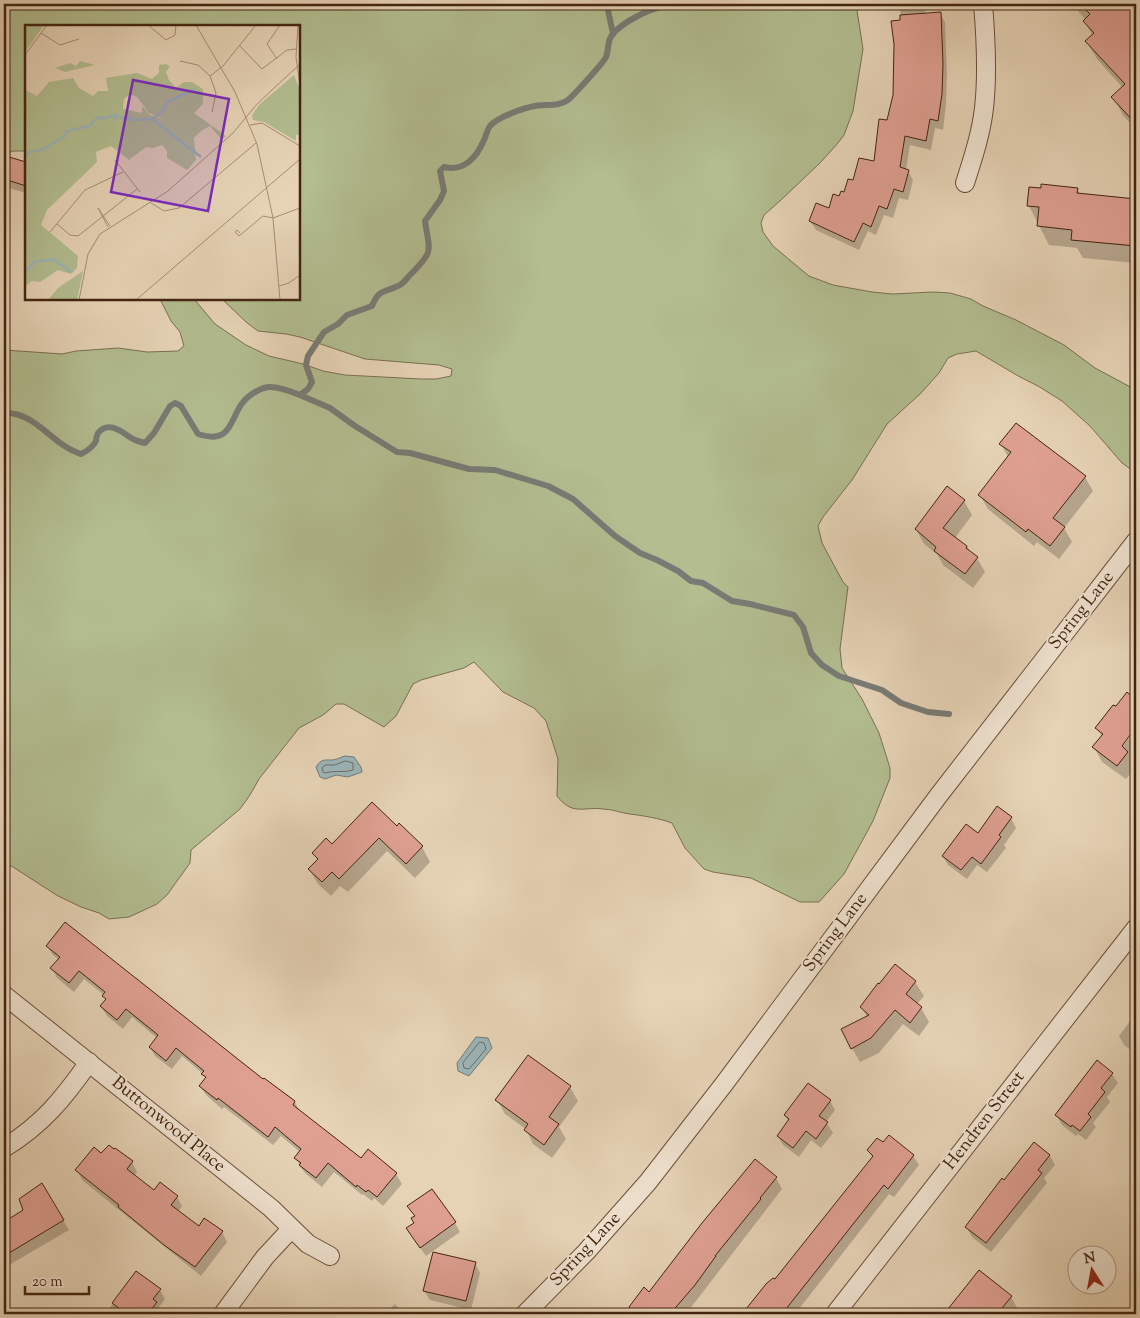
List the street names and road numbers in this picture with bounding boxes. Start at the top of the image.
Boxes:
street label: Spring Lane [1043,566,1121,656]
street label: Spring Lane [797,888,875,978]
street label: Hendren Street [938,1066,1032,1176]
street label: Buttonwood Place [105,1071,231,1179]
street label: Spring Lane [545,1207,627,1293]

